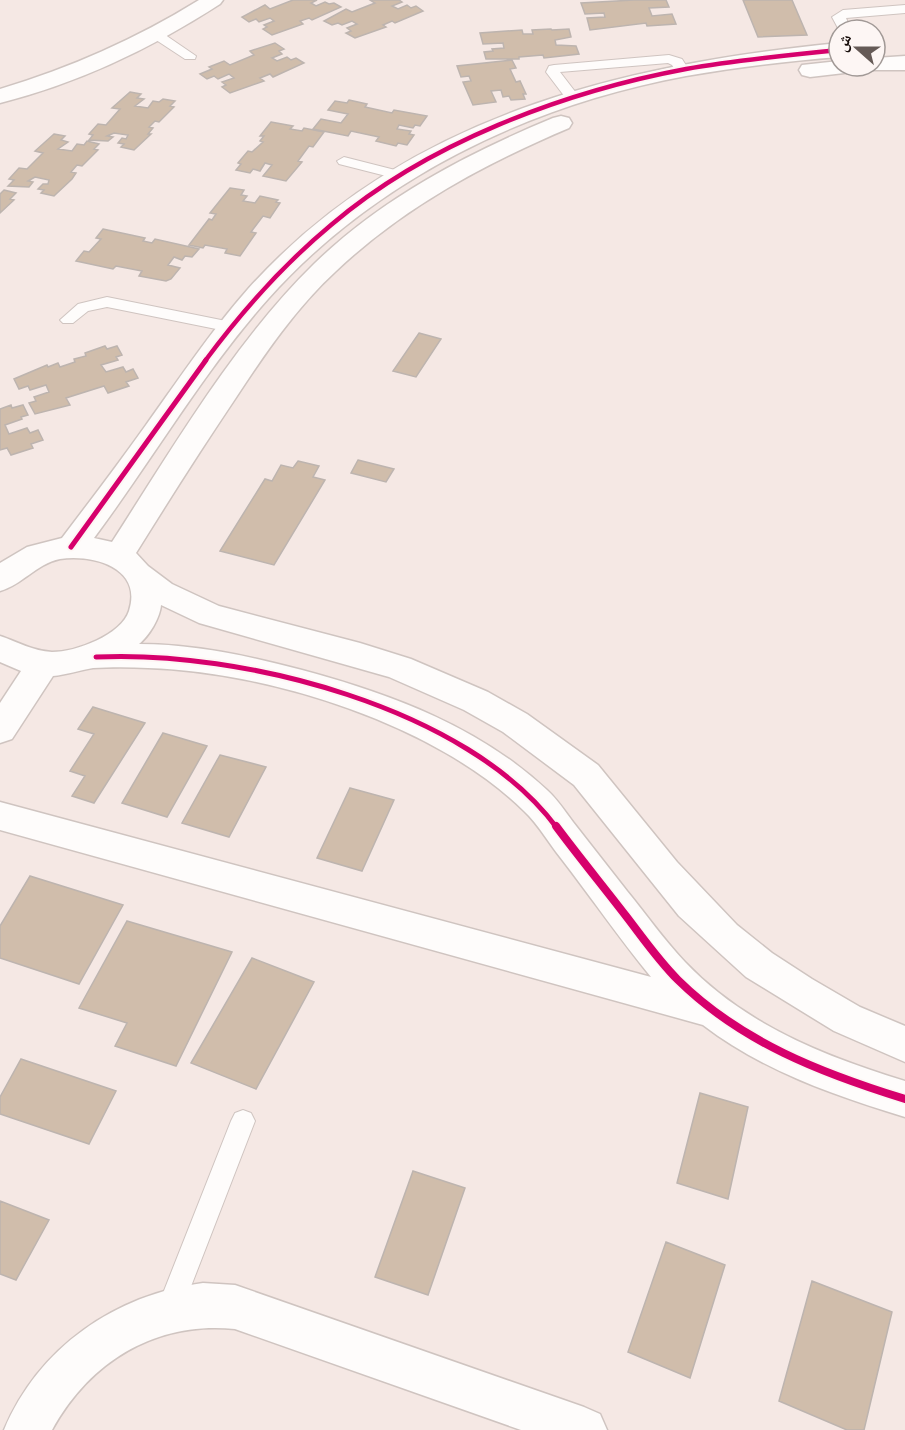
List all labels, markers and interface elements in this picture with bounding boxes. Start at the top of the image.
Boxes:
north arrow [827,18,887,78]
text: ش [831,31,857,55]

